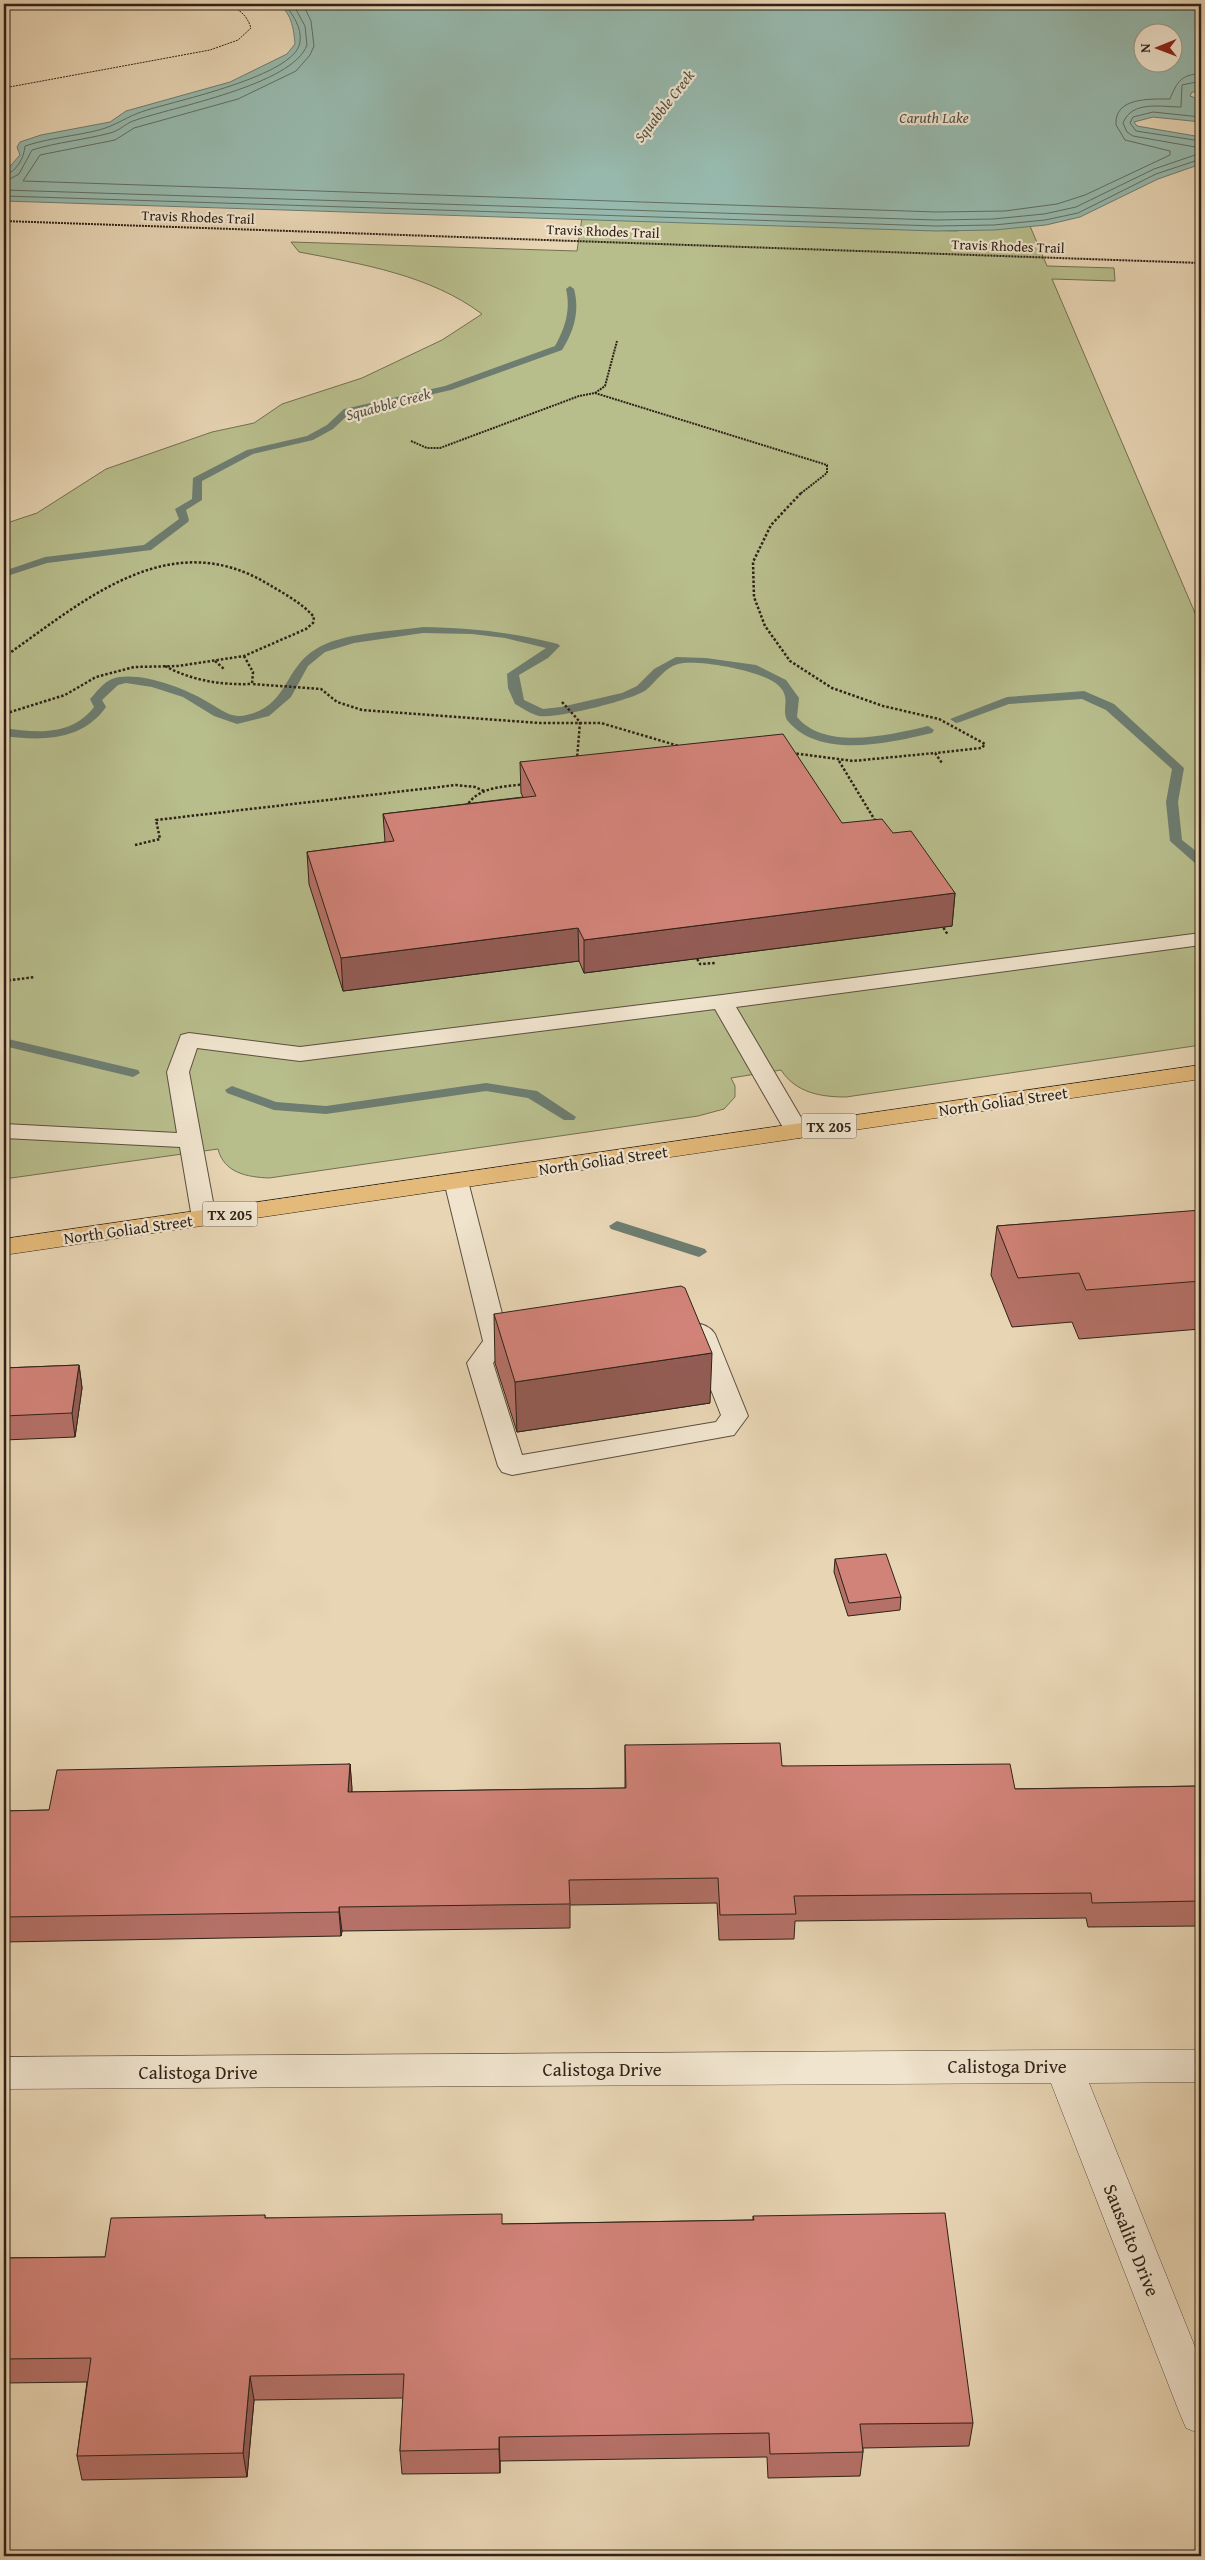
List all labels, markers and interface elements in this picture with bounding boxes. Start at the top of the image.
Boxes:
north arrow [1132,22,1182,72]
text: N [1135,43,1155,53]
water label: Squabble Creek [629,65,699,147]
water label: Caruth Lake [899,107,969,128]
street label: Travis Rhodes Trail [141,205,255,229]
street label: Travis Rhodes Trail [546,219,660,243]
street label: Travis Rhodes Trail [951,234,1065,258]
water label: Squabble Creek [343,383,433,425]
street label: North Goliad Street [937,1080,1069,1122]
road number: TX 205 [802,1114,856,1138]
street label: North Goliad Street [537,1139,669,1181]
road number: TX 205 [202,1202,258,1226]
street label: North Goliad Street [62,1208,194,1250]
street label: Calistoga Drive [947,2052,1067,2080]
street label: Calistoga Drive [542,2055,662,2083]
street label: Calistoga Drive [138,2058,258,2086]
street label: Sausalito Drive [1097,2180,1167,2300]

